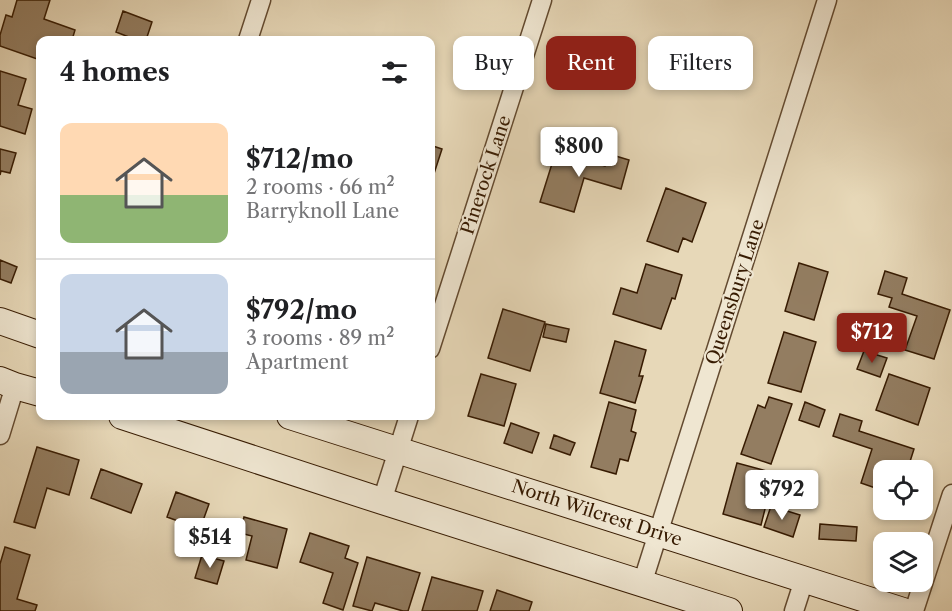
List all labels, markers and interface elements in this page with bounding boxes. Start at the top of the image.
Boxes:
chip: Buy [453,36,534,90]
chip: Rent [546,36,636,90]
chip: Filters [648,36,753,90]
text: 4 homes [60,56,170,88]
icon: filters [378,56,411,89]
street label: Pinerock Lane [456,113,516,237]
pin: $800 [543,127,615,178]
text: $800 [555,134,603,158]
text: $712/mo [246,143,353,175]
icon: home [108,147,180,219]
text: 2 rooms · 66 m² [246,175,395,199]
text: Barryknoll Lane [246,199,399,223]
street label: Queensbury Lane [701,216,769,368]
text: $792/mo [246,294,357,326]
icon: home [108,298,180,370]
pin: $712 [836,313,908,364]
text: $712 [851,320,893,344]
text: 3 rooms · 89 m² [246,326,394,350]
text: Apartment [246,350,349,374]
map controls [873,460,933,592]
button: locate [873,460,933,520]
pin: $792 [746,470,818,521]
street label: North Wilcrest Drive [509,475,685,551]
text: $792 [759,477,805,501]
pin: $514 [174,518,246,569]
text: $514 [188,525,232,549]
button: layers [873,532,933,592]

